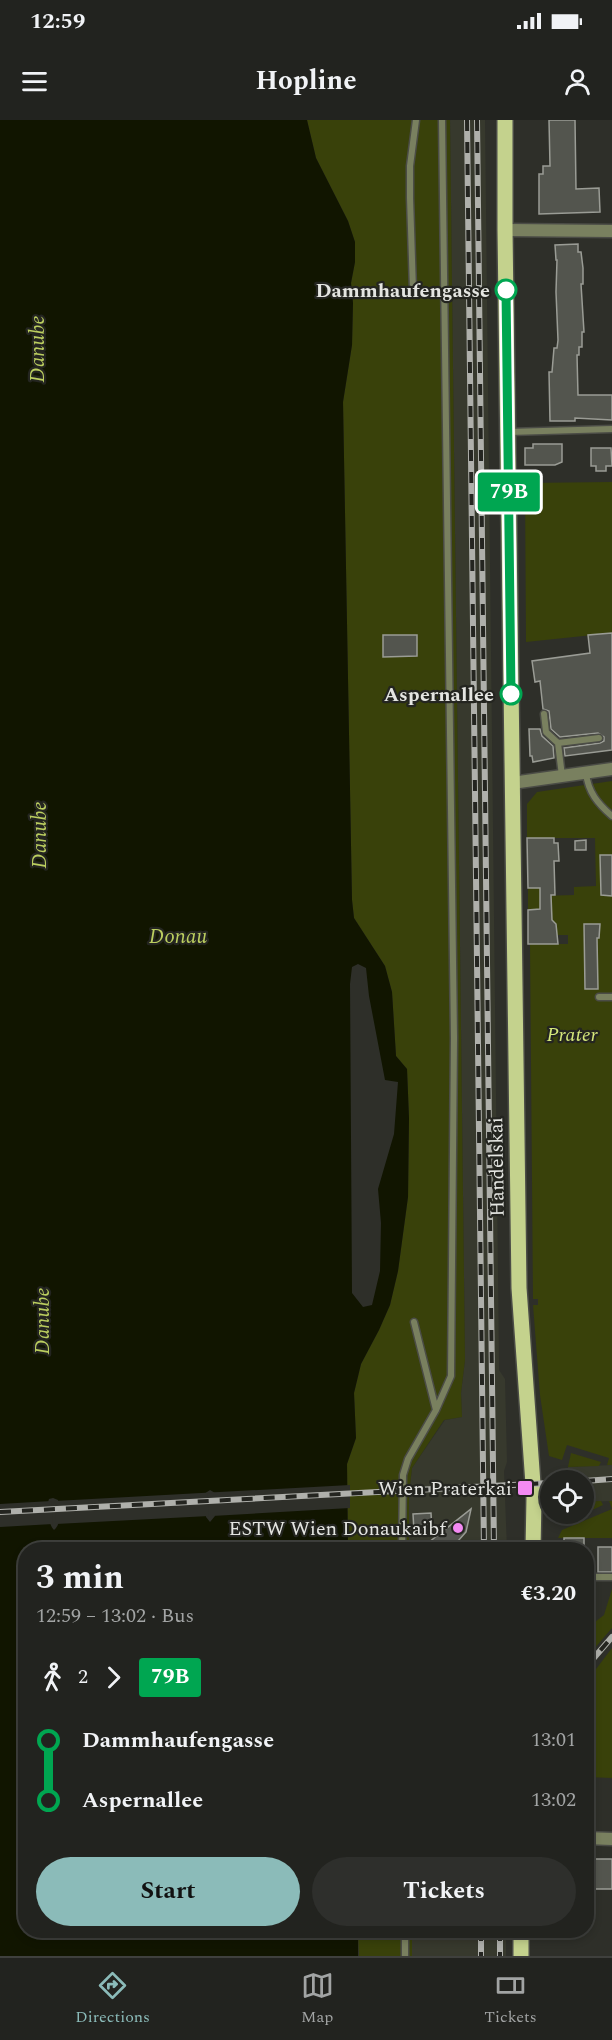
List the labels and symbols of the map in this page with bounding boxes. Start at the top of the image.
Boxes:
place label: Dammhaufengasse [315,276,490,306]
marker: Dammhaufengasse [495,279,517,301]
water label: Danube [22,315,54,383]
line badge: 79B [474,472,544,512]
place label: Aspernallee [384,680,494,710]
marker: Aspernallee [500,683,522,705]
water label: Danube [24,801,56,869]
water label: Donau [149,921,207,953]
park label: Prater [546,1020,599,1050]
street label: Handelskai [481,1117,513,1217]
water label: Danube [27,1287,59,1355]
place label: Wien Praterkai [378,1474,512,1504]
marker: Wien Praterkai [516,1479,534,1497]
place label: ESTW Wien Donaukaibf [228,1514,448,1544]
marker: ESTW Wien Donaukaibf [451,1521,465,1535]

